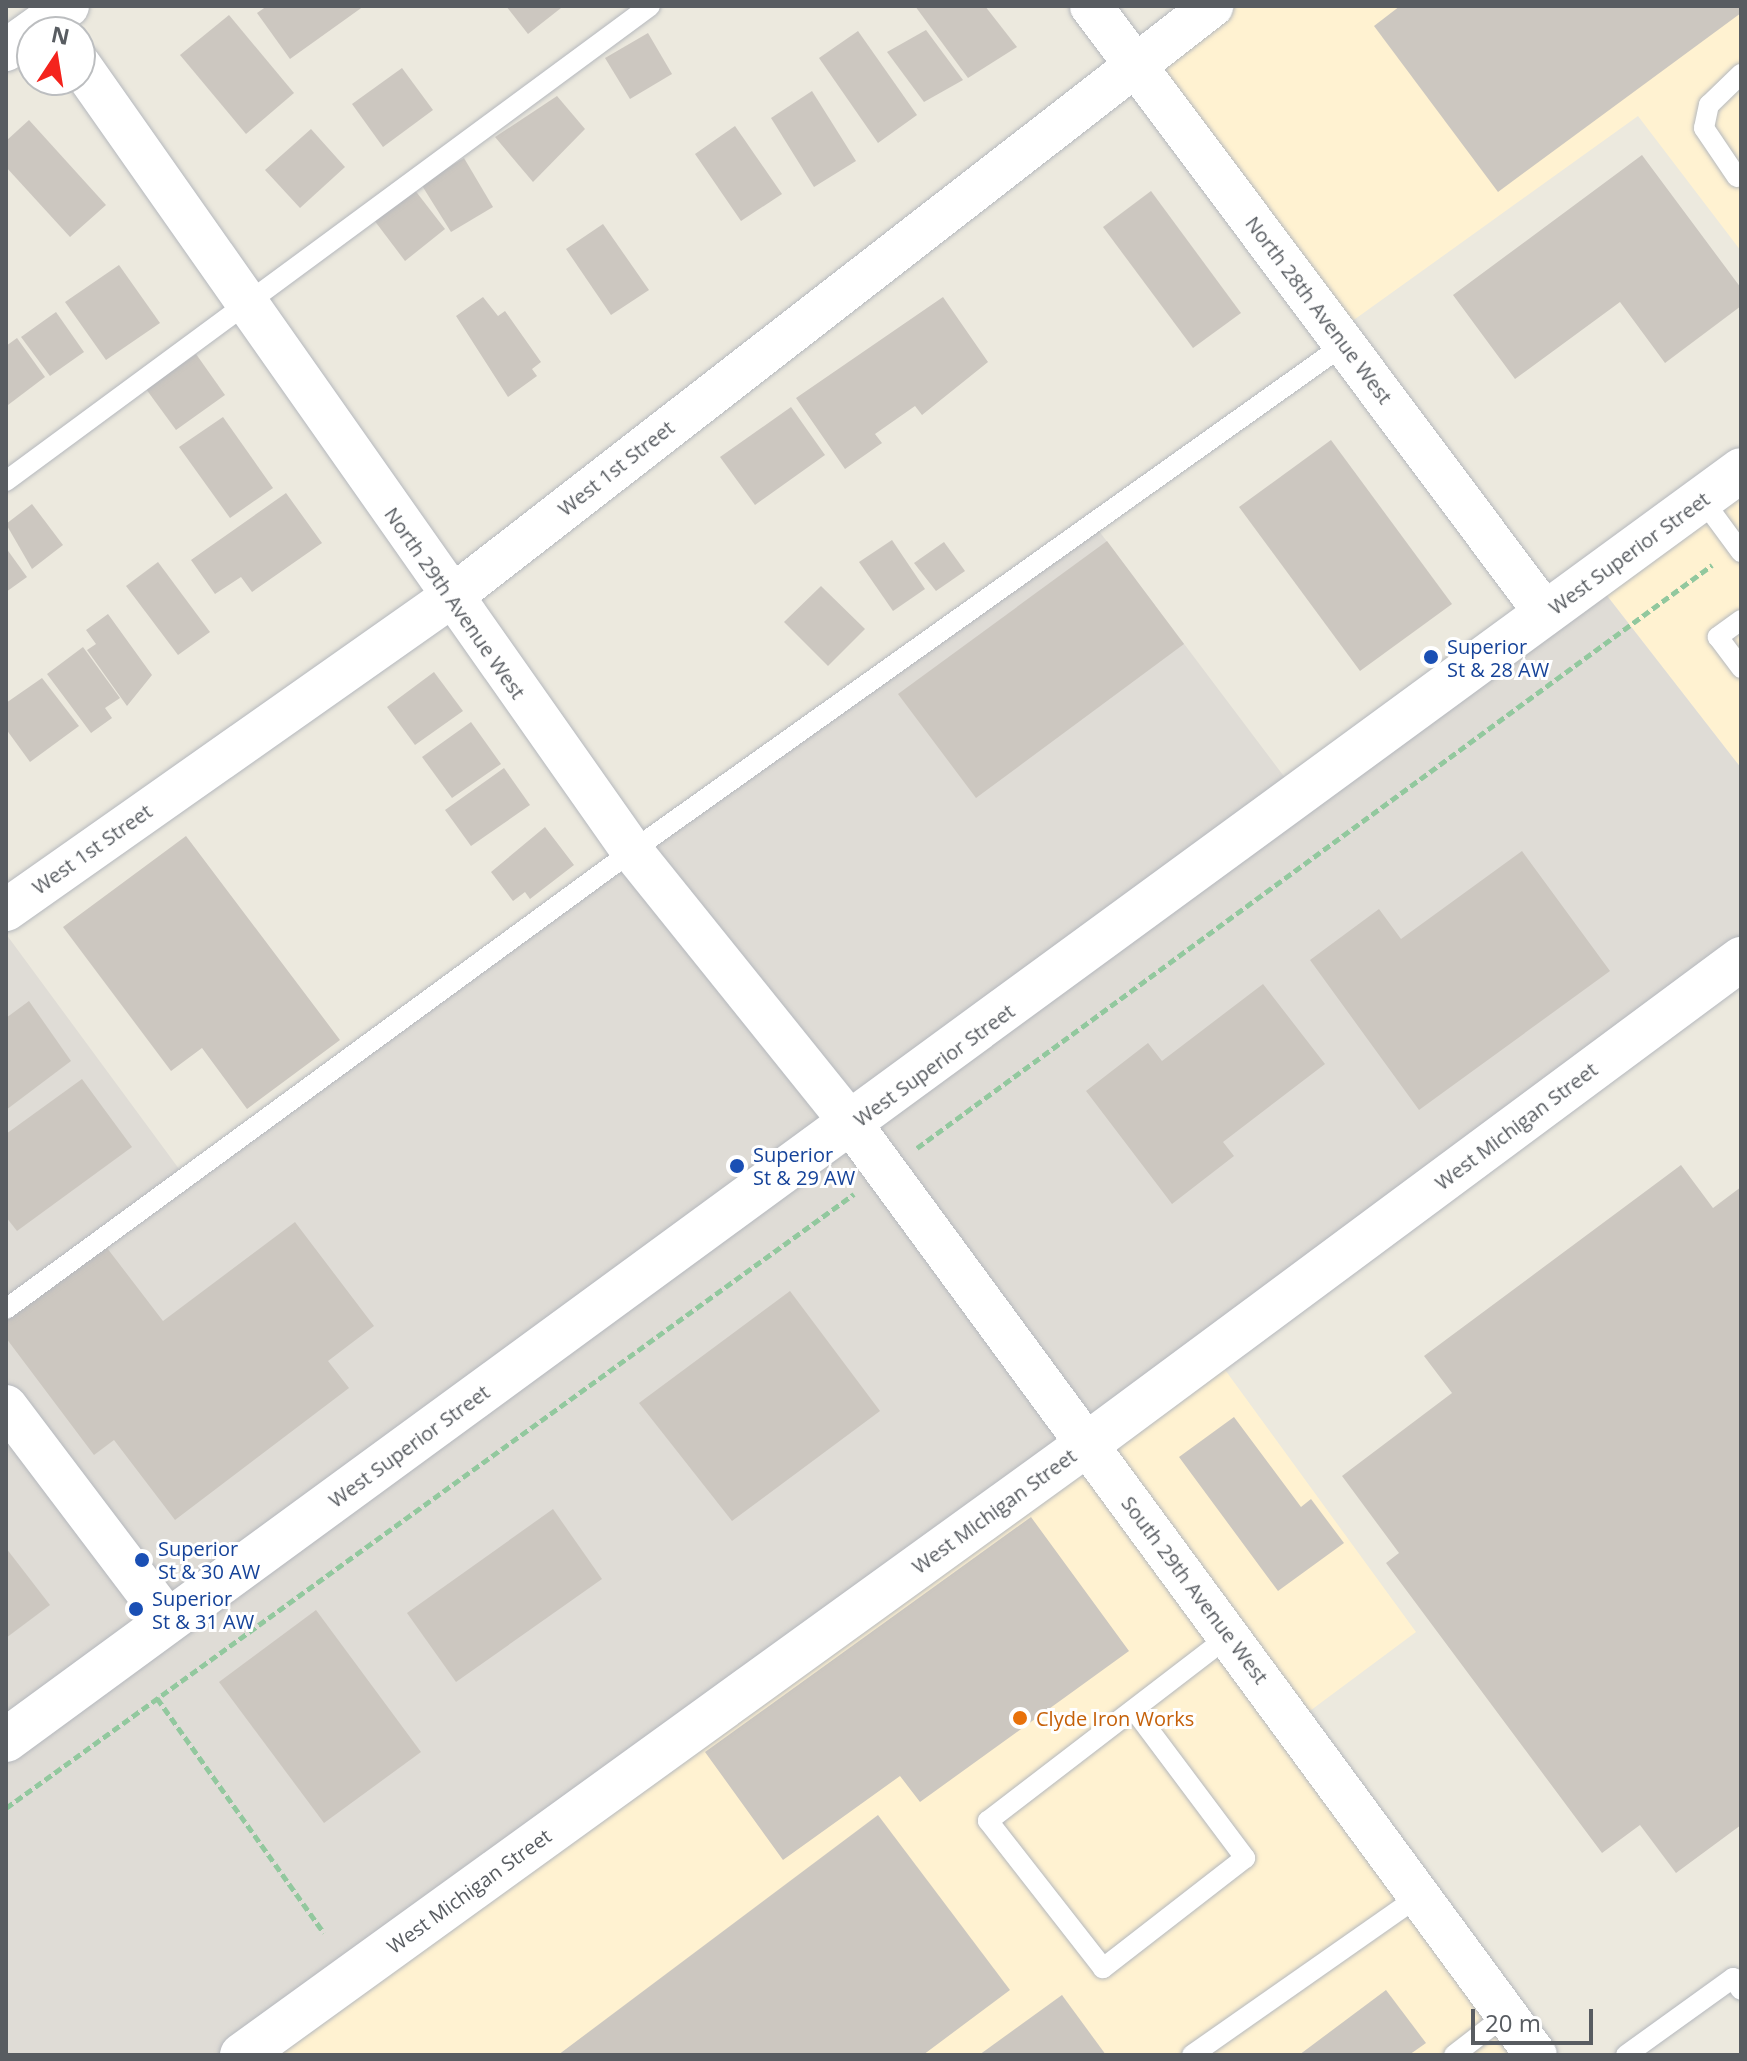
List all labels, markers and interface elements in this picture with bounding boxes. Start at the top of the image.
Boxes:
north arrow [16,16,96,96]
text: N [49,18,72,51]
street label: North 28th Avenue West [1241,212,1397,408]
street label: West 1st Street [553,415,679,521]
street label: West Superior Street [1544,487,1714,619]
street label: North 29th Avenue West [380,503,530,703]
place label: Superior St & 28 AW [1447,634,1549,681]
marker: Superior St & 28 AW [1422,648,1440,666]
street label: West 1st Street [27,799,157,899]
street label: West Superior Street [849,999,1019,1131]
street label: West Michigan Street [1430,1057,1602,1195]
place label: Superior St & 29 AW [753,1142,855,1189]
marker: Superior St & 29 AW [728,1157,746,1175]
street label: West Superior Street [324,1380,494,1512]
street label: West Michigan Street [907,1443,1081,1579]
street label: South 29th Avenue West [1117,1492,1273,1688]
place label: Superior St & 30 AW [158,1536,260,1583]
marker: Superior St & 30 AW [133,1551,151,1569]
place label: Superior St & 31 AW [152,1586,254,1633]
marker: Superior St & 31 AW [127,1600,145,1618]
place label: Clyde Iron Works [1036,1706,1194,1730]
marker: Clyde Iron Works [1011,1709,1029,1727]
street label: West Michigan Street [382,1823,556,1959]
scale bar [1475,1993,1597,2043]
text: 20 m [1485,2006,1541,2039]

